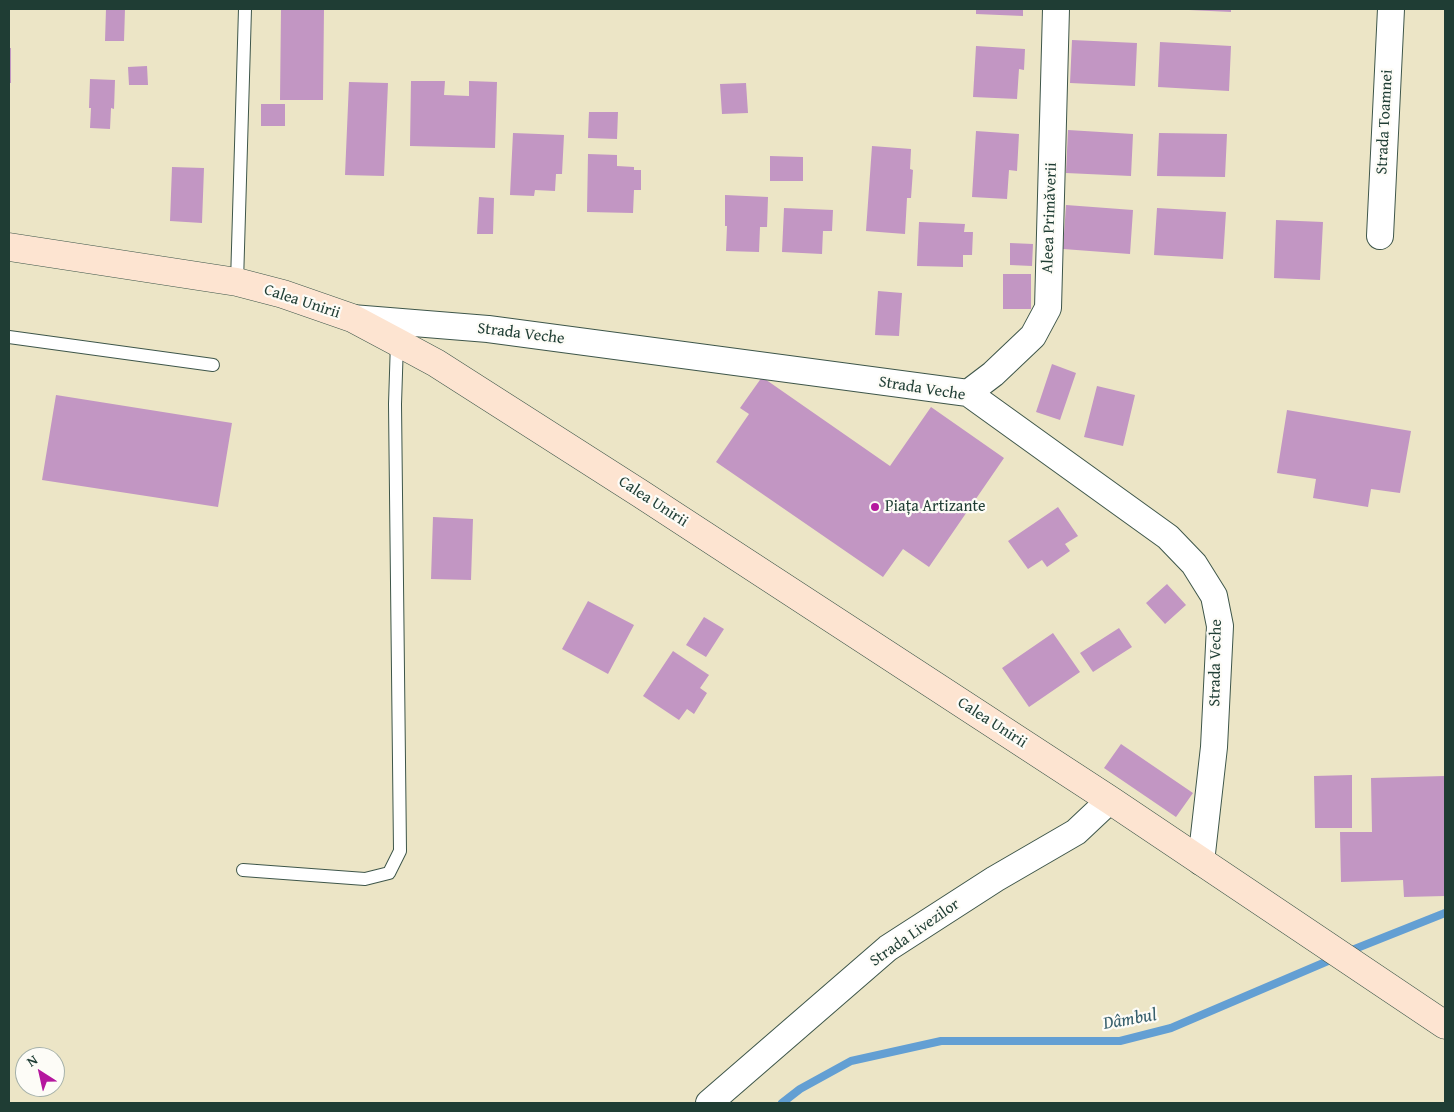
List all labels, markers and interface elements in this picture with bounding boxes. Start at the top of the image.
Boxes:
street label: Strada Toamnei [1373,69,1397,175]
street label: Aleea Primăverii [1038,162,1062,274]
street label: Calea Unirii [261,281,343,323]
street label: Strada Veche [476,319,566,349]
street label: Strada Veche [877,373,967,405]
street label: Calea Unirii [615,472,691,532]
place label: Piața Artizante [885,497,986,517]
marker: Piața Artizante [869,501,881,513]
street label: Strada Veche [1206,619,1226,707]
street label: Calea Unirii [954,693,1030,753]
street label: Strada Livezilor [866,895,964,971]
water label: Dâmbul [1102,1005,1158,1035]
north arrow [15,1047,65,1097]
text: N [22,1050,42,1071]

